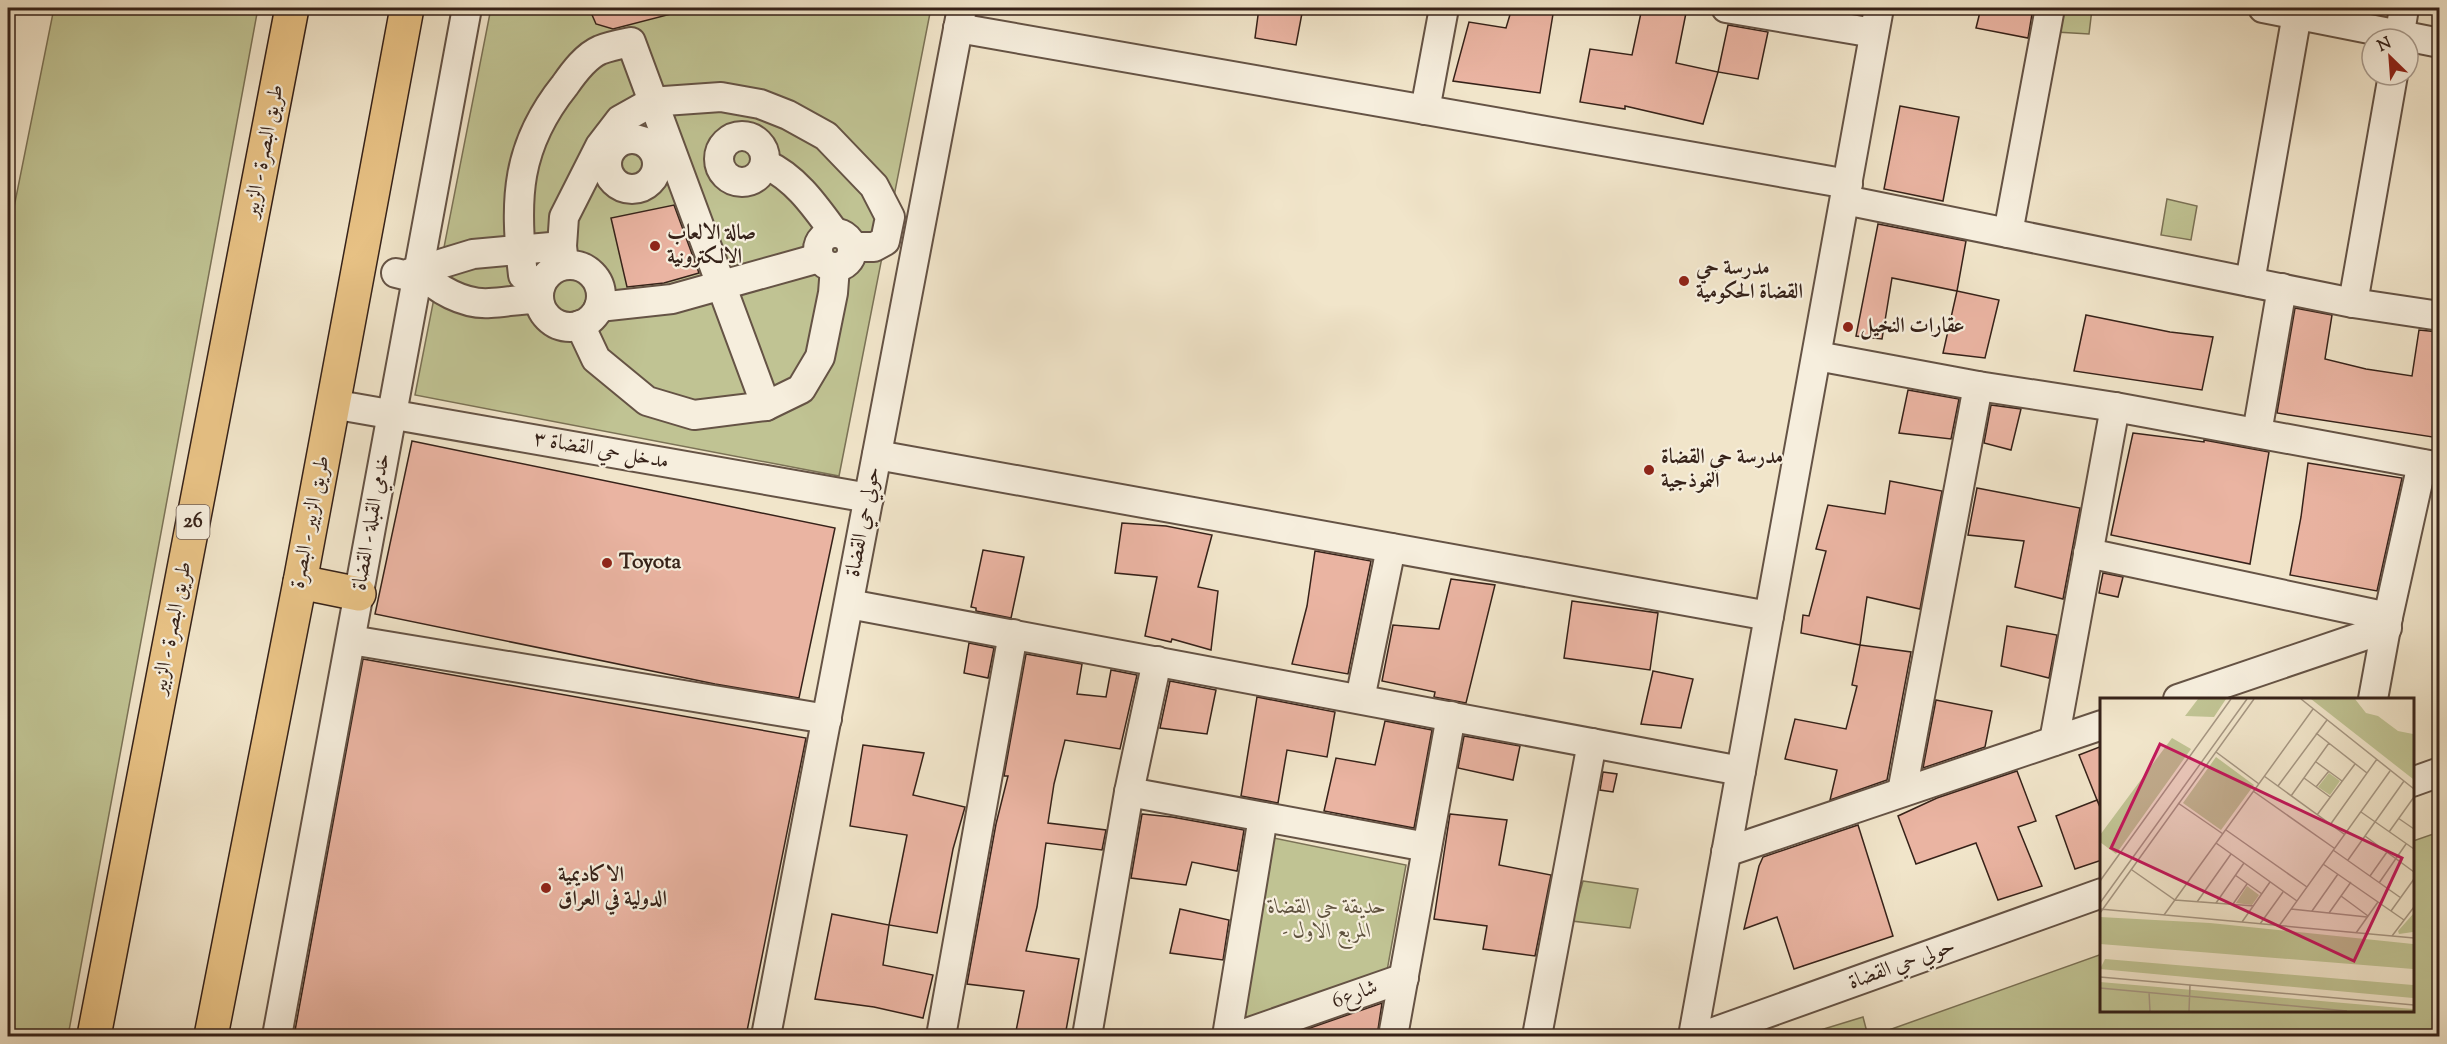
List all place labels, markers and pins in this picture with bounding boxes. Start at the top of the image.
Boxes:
place label: صالة الالعاب الالكترونية [667,219,756,273]
marker: صالة الالعاب الالكترونية [648,239,662,253]
place label: مدرسة حي القضاة الحكومية [1695,254,1803,308]
marker: مدرسة حي القضاة الحكومية [1677,274,1691,288]
place label: عقارات النخيل [1860,312,1964,342]
marker: عقارات النخيل [1841,320,1855,334]
place label: مدرسة حي القضاة النموذجية [1661,443,1783,497]
marker: مدرسة حي القضاة النموذجية [1642,463,1656,477]
place label: Toyota [619,548,681,578]
marker: Toyota [600,556,614,570]
place label: الاكاديمية الدولية في العراق [558,861,667,916]
marker: الاكاديمية الدولية في العراق [539,881,553,895]

